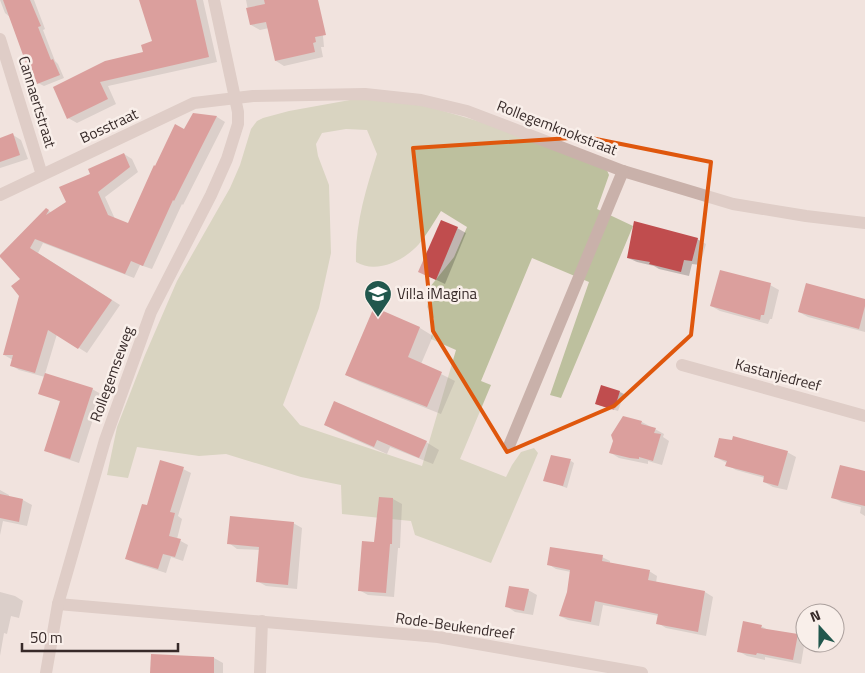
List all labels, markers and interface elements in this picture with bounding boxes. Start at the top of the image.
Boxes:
street label: Cannaertstraat [13,53,63,151]
street label: Rollegemknokstraat [494,94,621,161]
street label: Bosstraat [76,102,142,149]
school or university icon: Vil!a iMagina [363,279,393,318]
place label: Vil!a iMagina [397,282,477,305]
street label: Rollegemseweg [84,322,140,425]
street label: Kastanjedreef [733,352,824,397]
north arrow [795,603,845,653]
text: N [807,604,823,627]
street label: Rode-Beukendreef [394,606,516,645]
scale bar [22,620,179,652]
text: 50 m [30,626,63,649]

